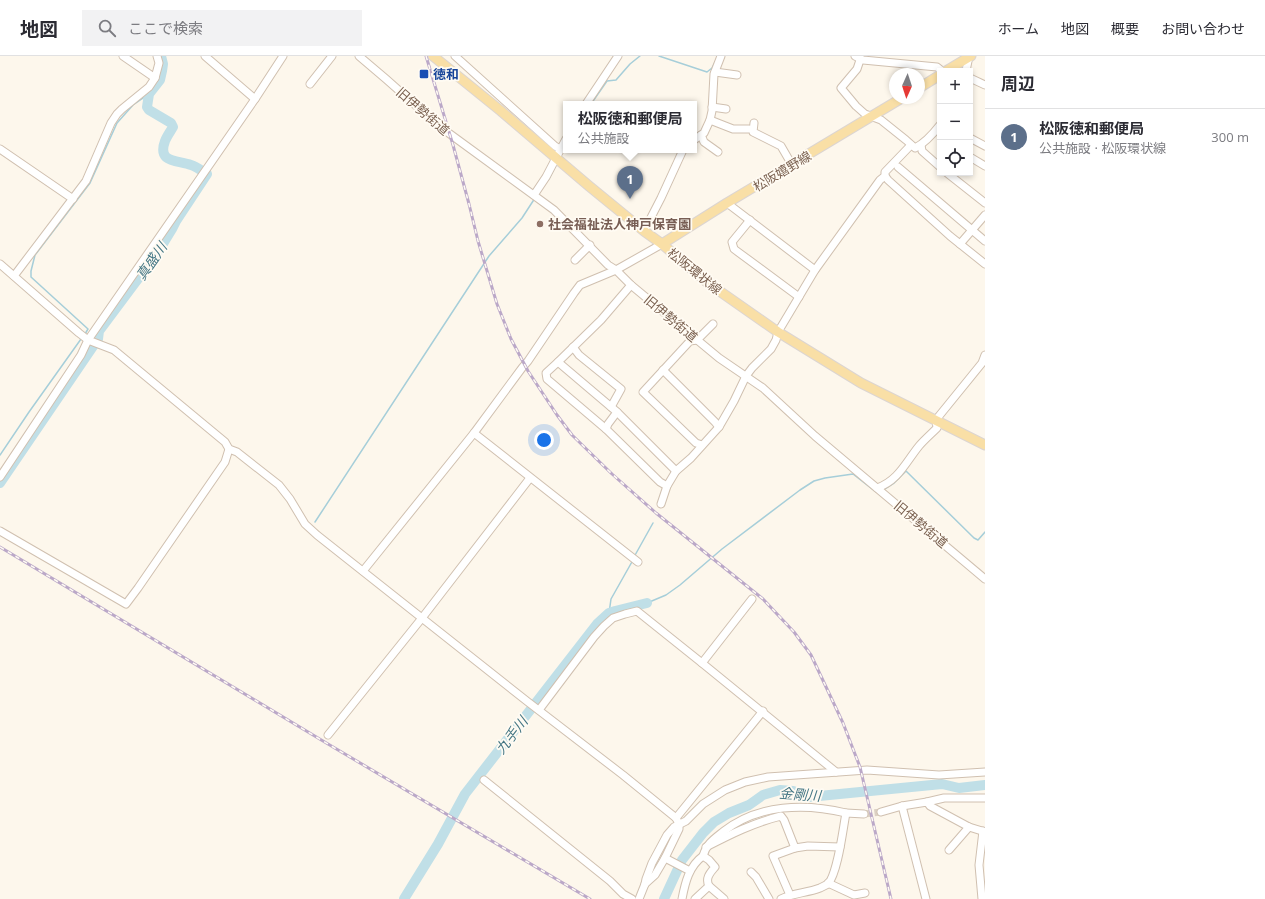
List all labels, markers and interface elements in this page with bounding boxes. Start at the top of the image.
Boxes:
search box [82,10,362,46]
text: 地図 [20,16,58,42]
icon: search [96,17,118,39]
text: ここで検索 [128,18,203,38]
text: ホーム [997,19,1039,38]
text: 地図 [1061,19,1089,38]
text: 概要 [1111,19,1139,38]
text: お問い合わせ [1161,19,1245,38]
place label: 徳和 [433,65,459,83]
marker: 徳和 [418,68,430,80]
north arrow [889,68,925,104]
map controls [937,68,973,176]
button: + [937,68,973,104]
text: 周辺 [1001,72,1035,95]
street label: 旧伊勢街道 [393,83,453,139]
popup [563,101,697,153]
button: − [937,104,973,140]
text: 松阪徳和郵便局 [577,108,683,128]
text: 松阪徳和郵便局 [1039,118,1144,138]
text: 1 [1010,128,1018,146]
text: 300 m [1211,128,1249,146]
text: 公共施設 [577,129,630,147]
text: 公共施設 · 松阪環状線 [1039,139,1166,157]
button: locate [937,140,973,176]
street label: 松阪嬉野線 [750,147,814,195]
pin: 1 [617,166,643,199]
place label: 社会福祉法人神戸保育園 [548,215,691,233]
marker: 社会福祉法人神戸保育園 [535,219,545,229]
water label: 真盛川 [131,237,172,284]
street label: 松阪環状線 [664,244,726,298]
street label: 旧伊勢街道 [640,290,702,346]
your location [534,430,554,450]
street label: 旧伊勢街道 [890,496,952,552]
water label: 九手川 [491,711,533,757]
water label: 金剛川 [778,783,824,805]

